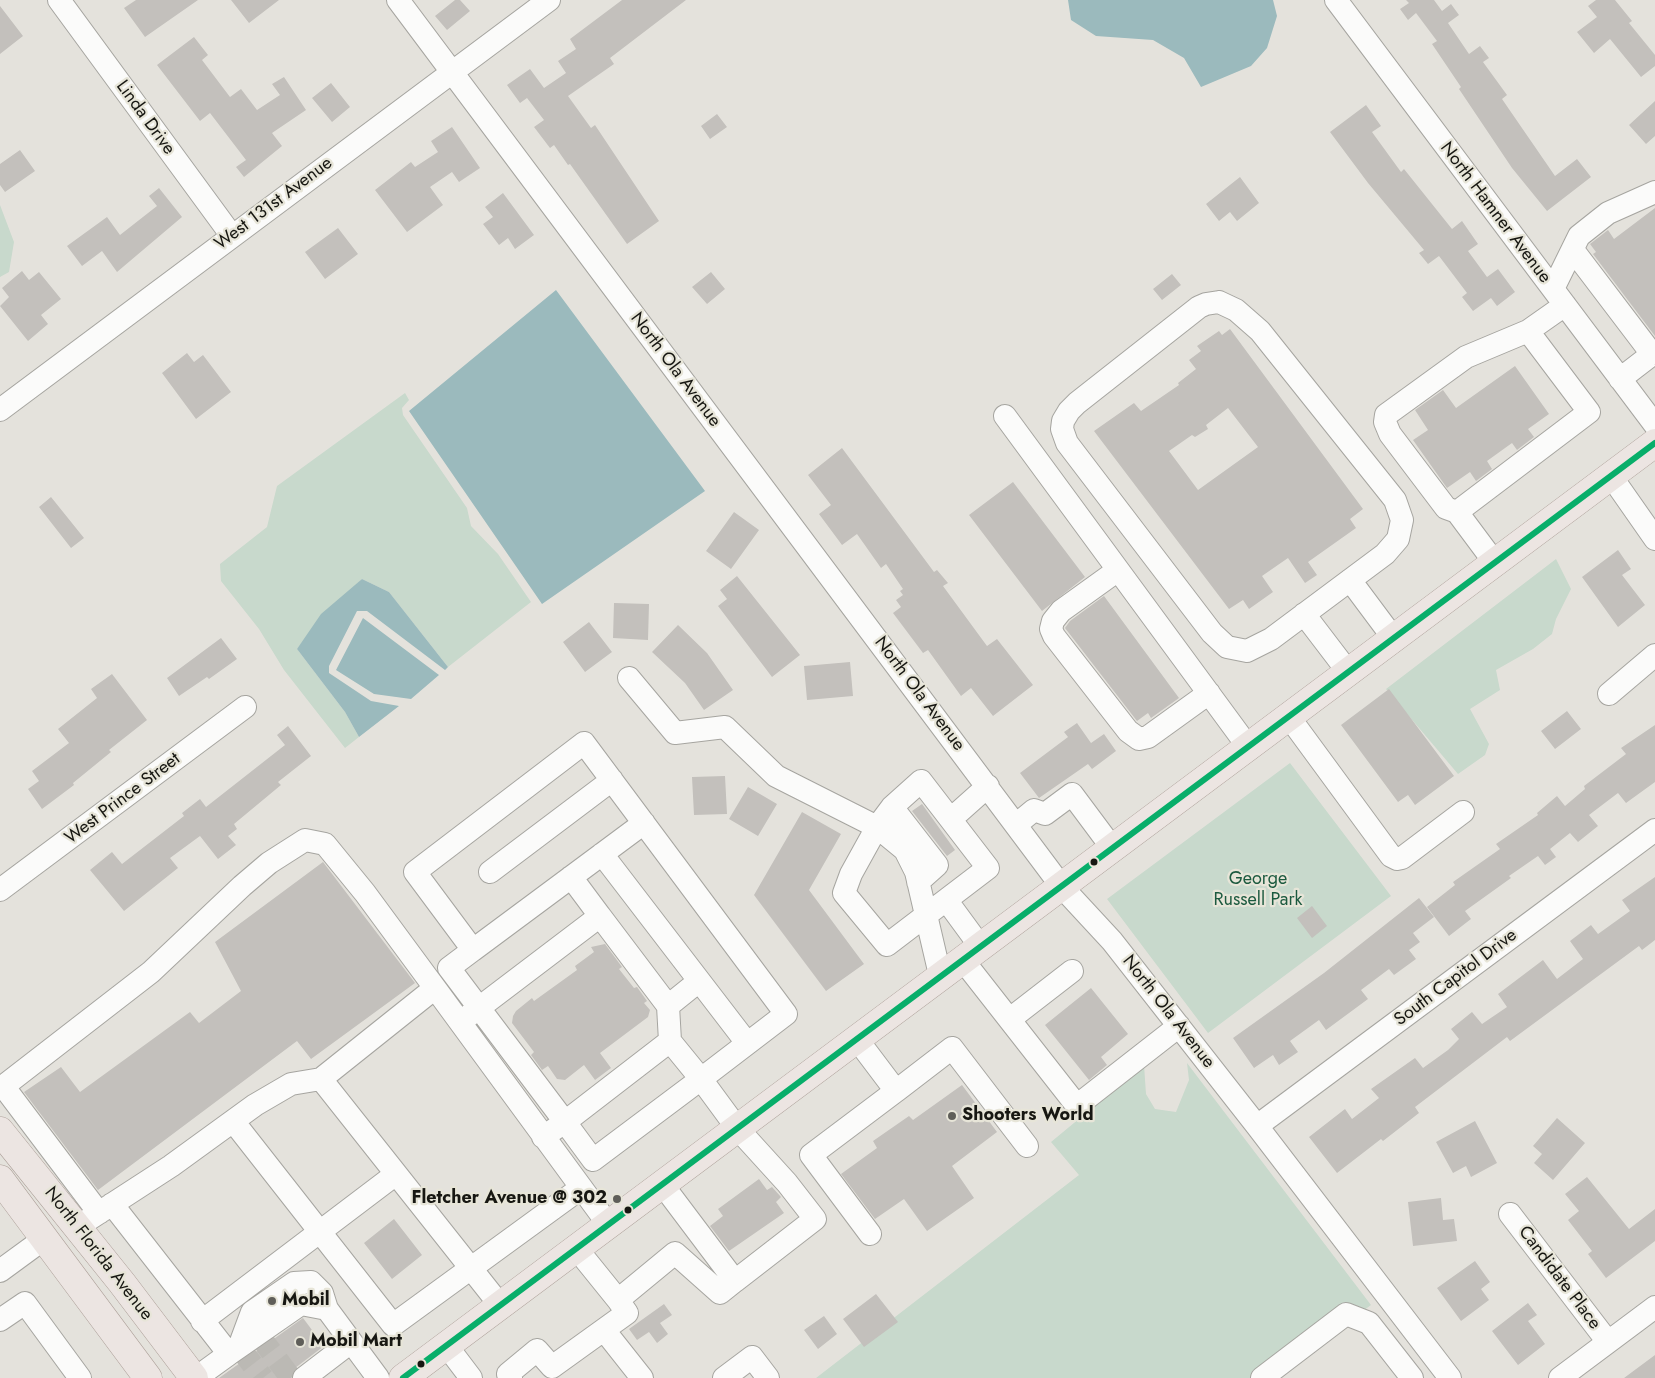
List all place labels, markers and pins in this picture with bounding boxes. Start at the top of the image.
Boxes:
unlabelled marker [1089,857,1099,867]
place label: Shooters World [962,1105,1093,1127]
marker: Shooters World [946,1110,958,1122]
place label: Fletcher Avenue @ 302 [411,1188,607,1210]
marker: Fletcher Avenue @ 302 [611,1193,623,1205]
unlabelled marker [623,1205,633,1215]
place label: Mobil [282,1290,330,1312]
marker: Mobil [266,1295,278,1307]
place label: Mobil Mart [310,1331,402,1353]
marker: Mobil Mart [294,1336,306,1348]
unlabelled marker [416,1359,426,1369]

